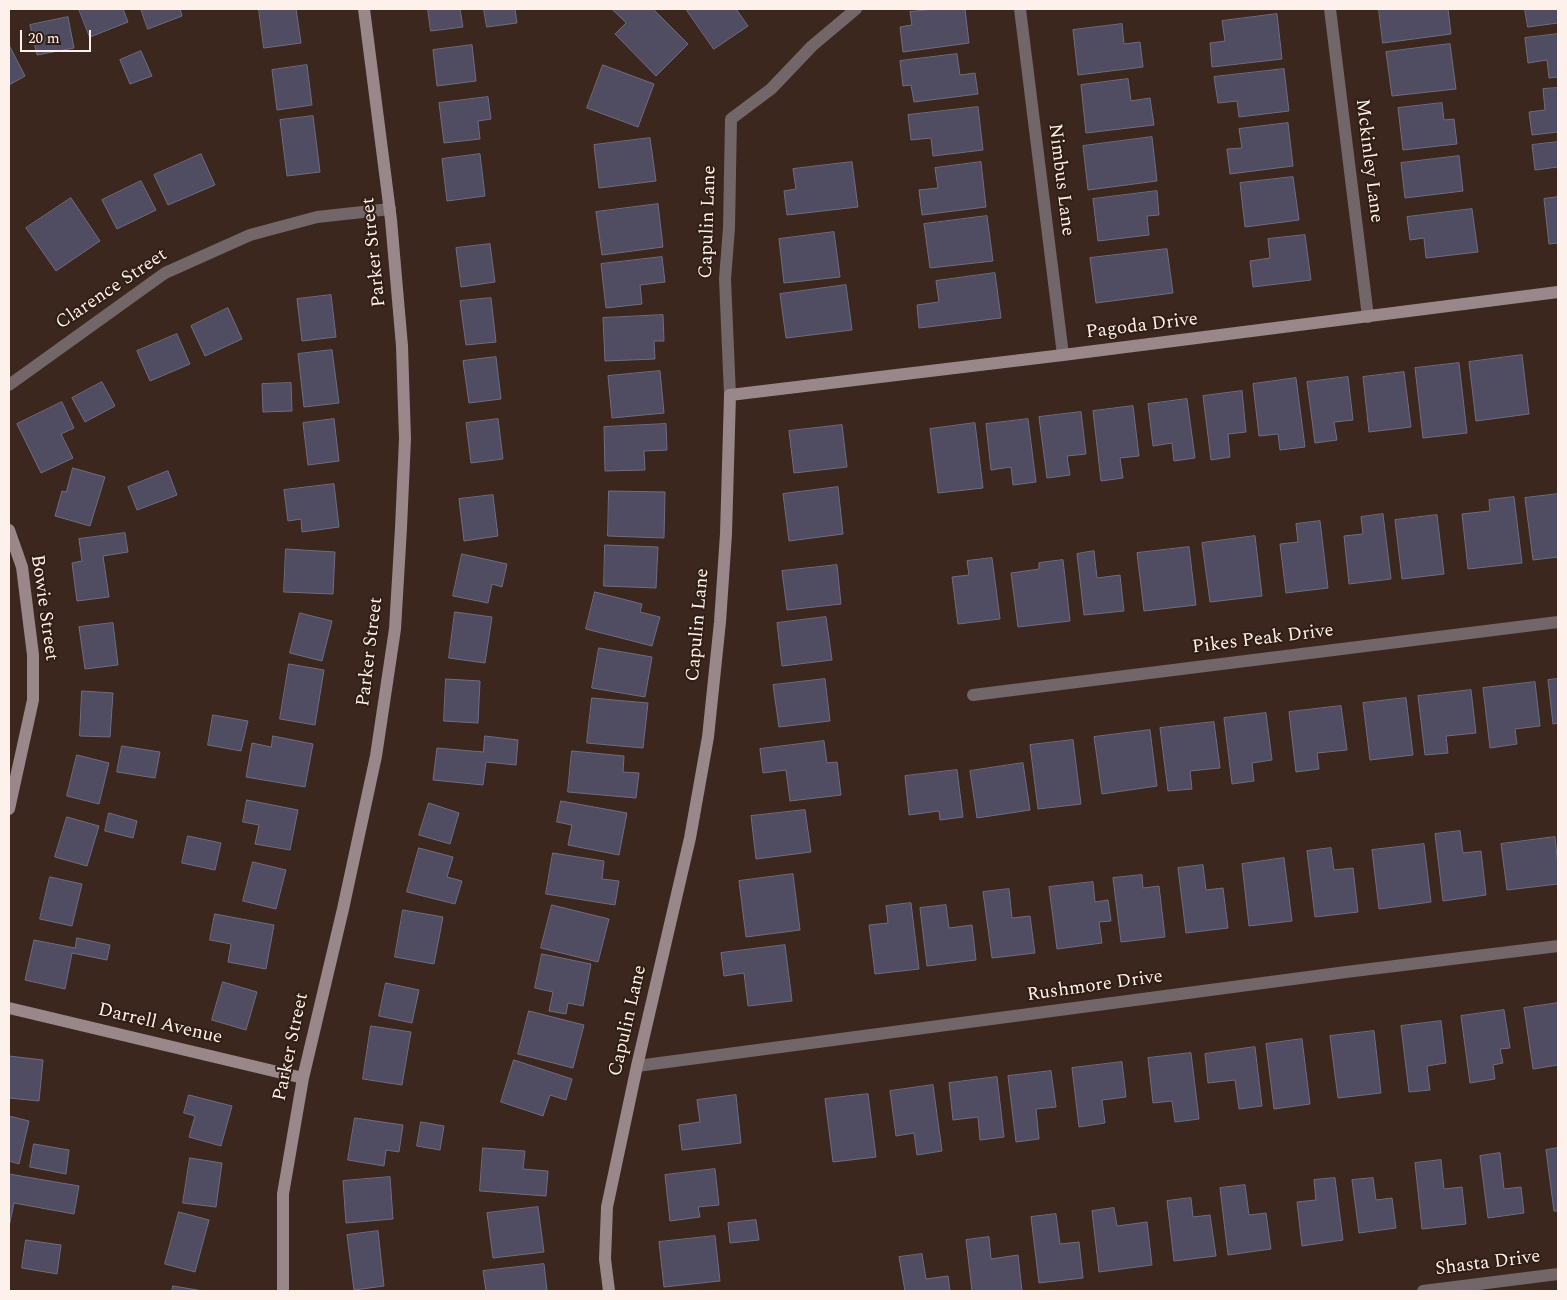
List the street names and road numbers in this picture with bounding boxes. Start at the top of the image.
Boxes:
street label: Mckinley Lane [1349,98,1387,224]
street label: Nimbus Lane [1042,122,1078,238]
street label: Capulin Lane [696,165,722,279]
street label: Parker Street [358,196,392,308]
street label: Clarence Street [52,244,172,336]
street label: Pagoda Drive [1085,309,1199,345]
street label: Bowie Street [24,553,62,663]
street label: Capulin Lane [683,568,715,682]
street label: Parker Street [353,596,389,708]
street label: Pikes Peak Drive [1191,620,1335,660]
street label: Capulin Lane [605,963,653,1079]
street label: Rushmore Drive [1026,966,1164,1008]
street label: Parker Street [269,991,315,1103]
street label: Darrell Avenue [96,1000,224,1050]
street label: Shasta Drive [1434,1246,1542,1282]

